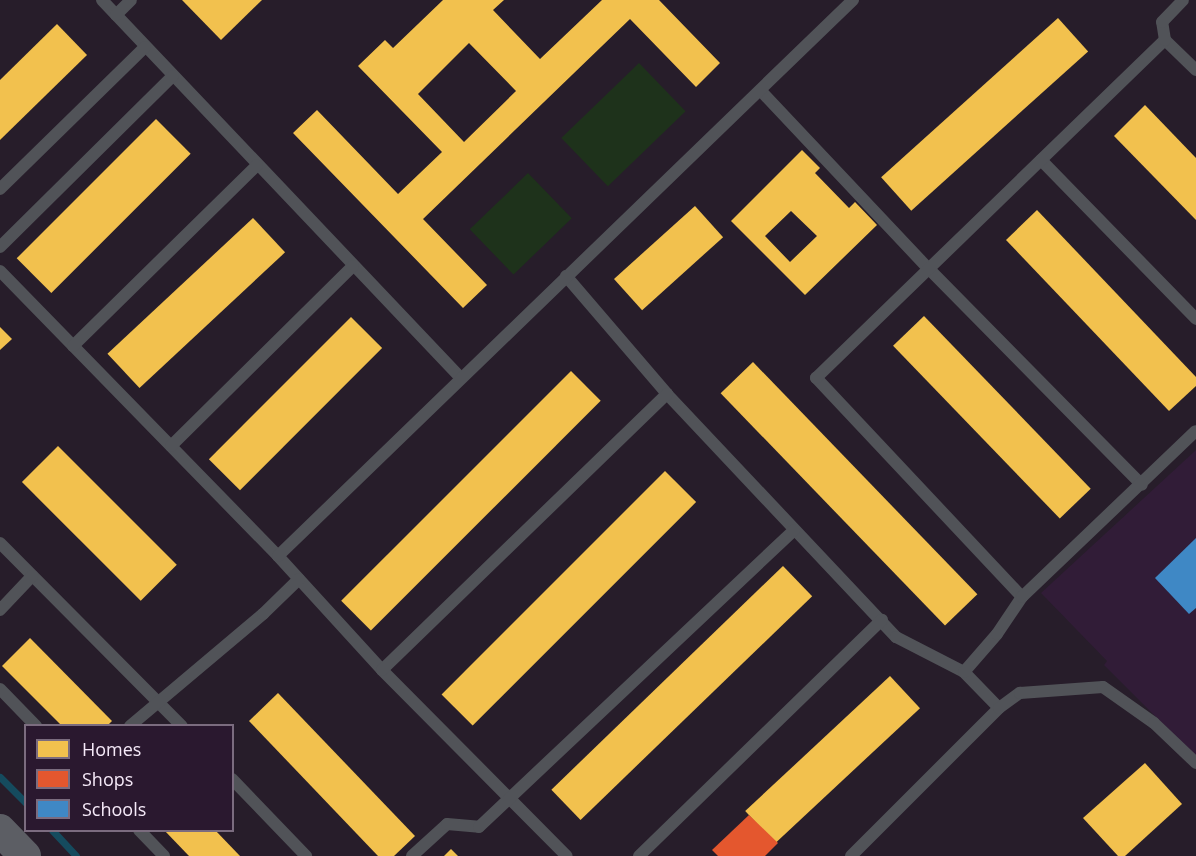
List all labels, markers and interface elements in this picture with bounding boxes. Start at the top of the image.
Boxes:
legend [24,724,234,832]
text: Homes [82,737,141,761]
text: Shops [82,767,133,791]
text: Schools [82,797,146,821]

